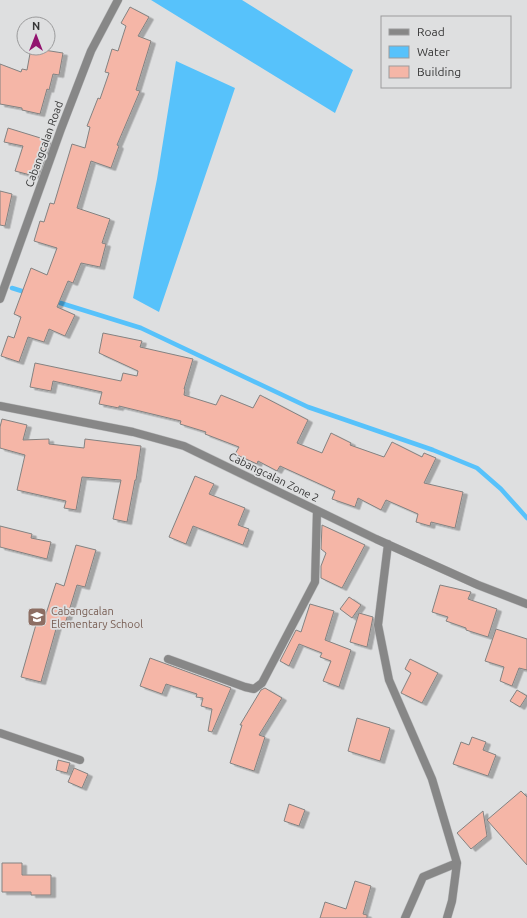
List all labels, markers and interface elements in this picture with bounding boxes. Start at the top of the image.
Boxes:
north arrow [16,16,56,56]
legend [381,16,511,88]
text: N [32,20,40,32]
text: Road [417,25,445,38]
text: Water [417,45,450,58]
text: Building [417,65,461,78]
street label: Cabangcalan Road [23,99,65,189]
street label: Cabangcalan Zone 2 [227,450,321,504]
place label: Cabangcalan Elementary School [51,605,143,630]
school or university icon: Cabangcalan Elementary School [26,606,48,628]

